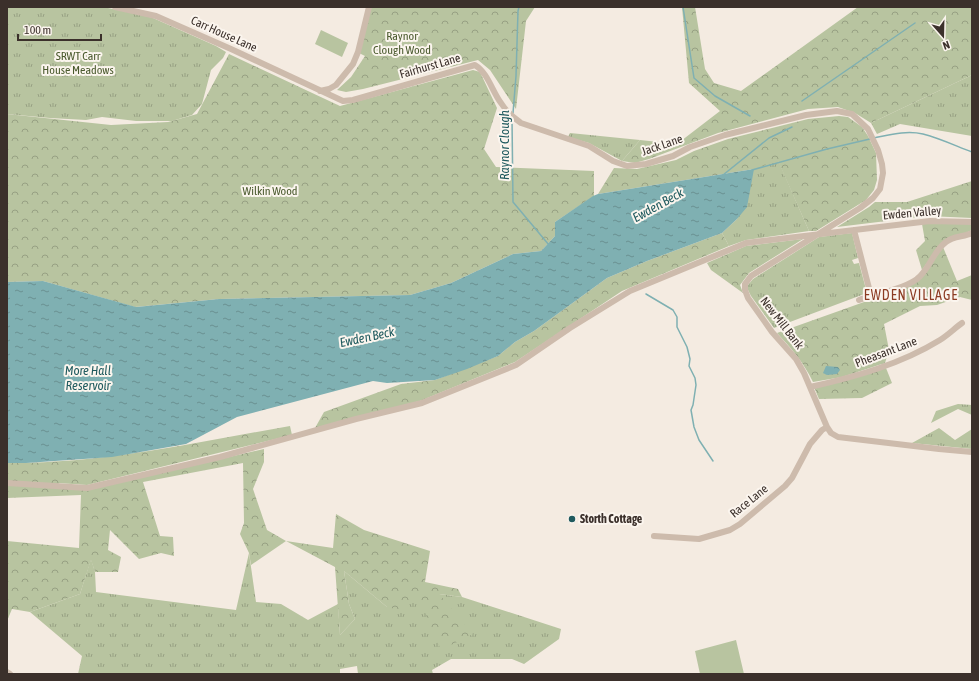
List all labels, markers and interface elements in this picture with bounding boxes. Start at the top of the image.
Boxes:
street label: Carr House Lane [189,13,259,55]
scale bar [18,16,101,42]
north arrow [923,16,963,56]
text: 100 m [24,23,51,37]
park label: Raynor Clough Wood [373,29,431,57]
text: N [941,39,952,52]
park label: SRWT Carr House Meadows [42,49,114,77]
street label: Fairhurst Lane [398,51,462,81]
water label: Raynor Clough [497,109,512,180]
street label: Jack Lane [640,131,684,159]
park label: Wilkin Wood [242,184,298,198]
water label: Ewden Beck [630,185,686,225]
street label: Ewden Valley [882,203,942,223]
district label: EWDEN VILLAGE [864,287,958,303]
street label: New Mill Bank [757,294,807,352]
water label: Ewden Beck [338,324,396,350]
street label: Pheasant Lane [853,334,919,370]
water label: More Hall Reservoir [65,363,112,393]
street label: Race Lane [727,482,771,520]
place label: Storth Cottage [580,512,643,526]
marker: Storth Cottage [567,514,577,524]

